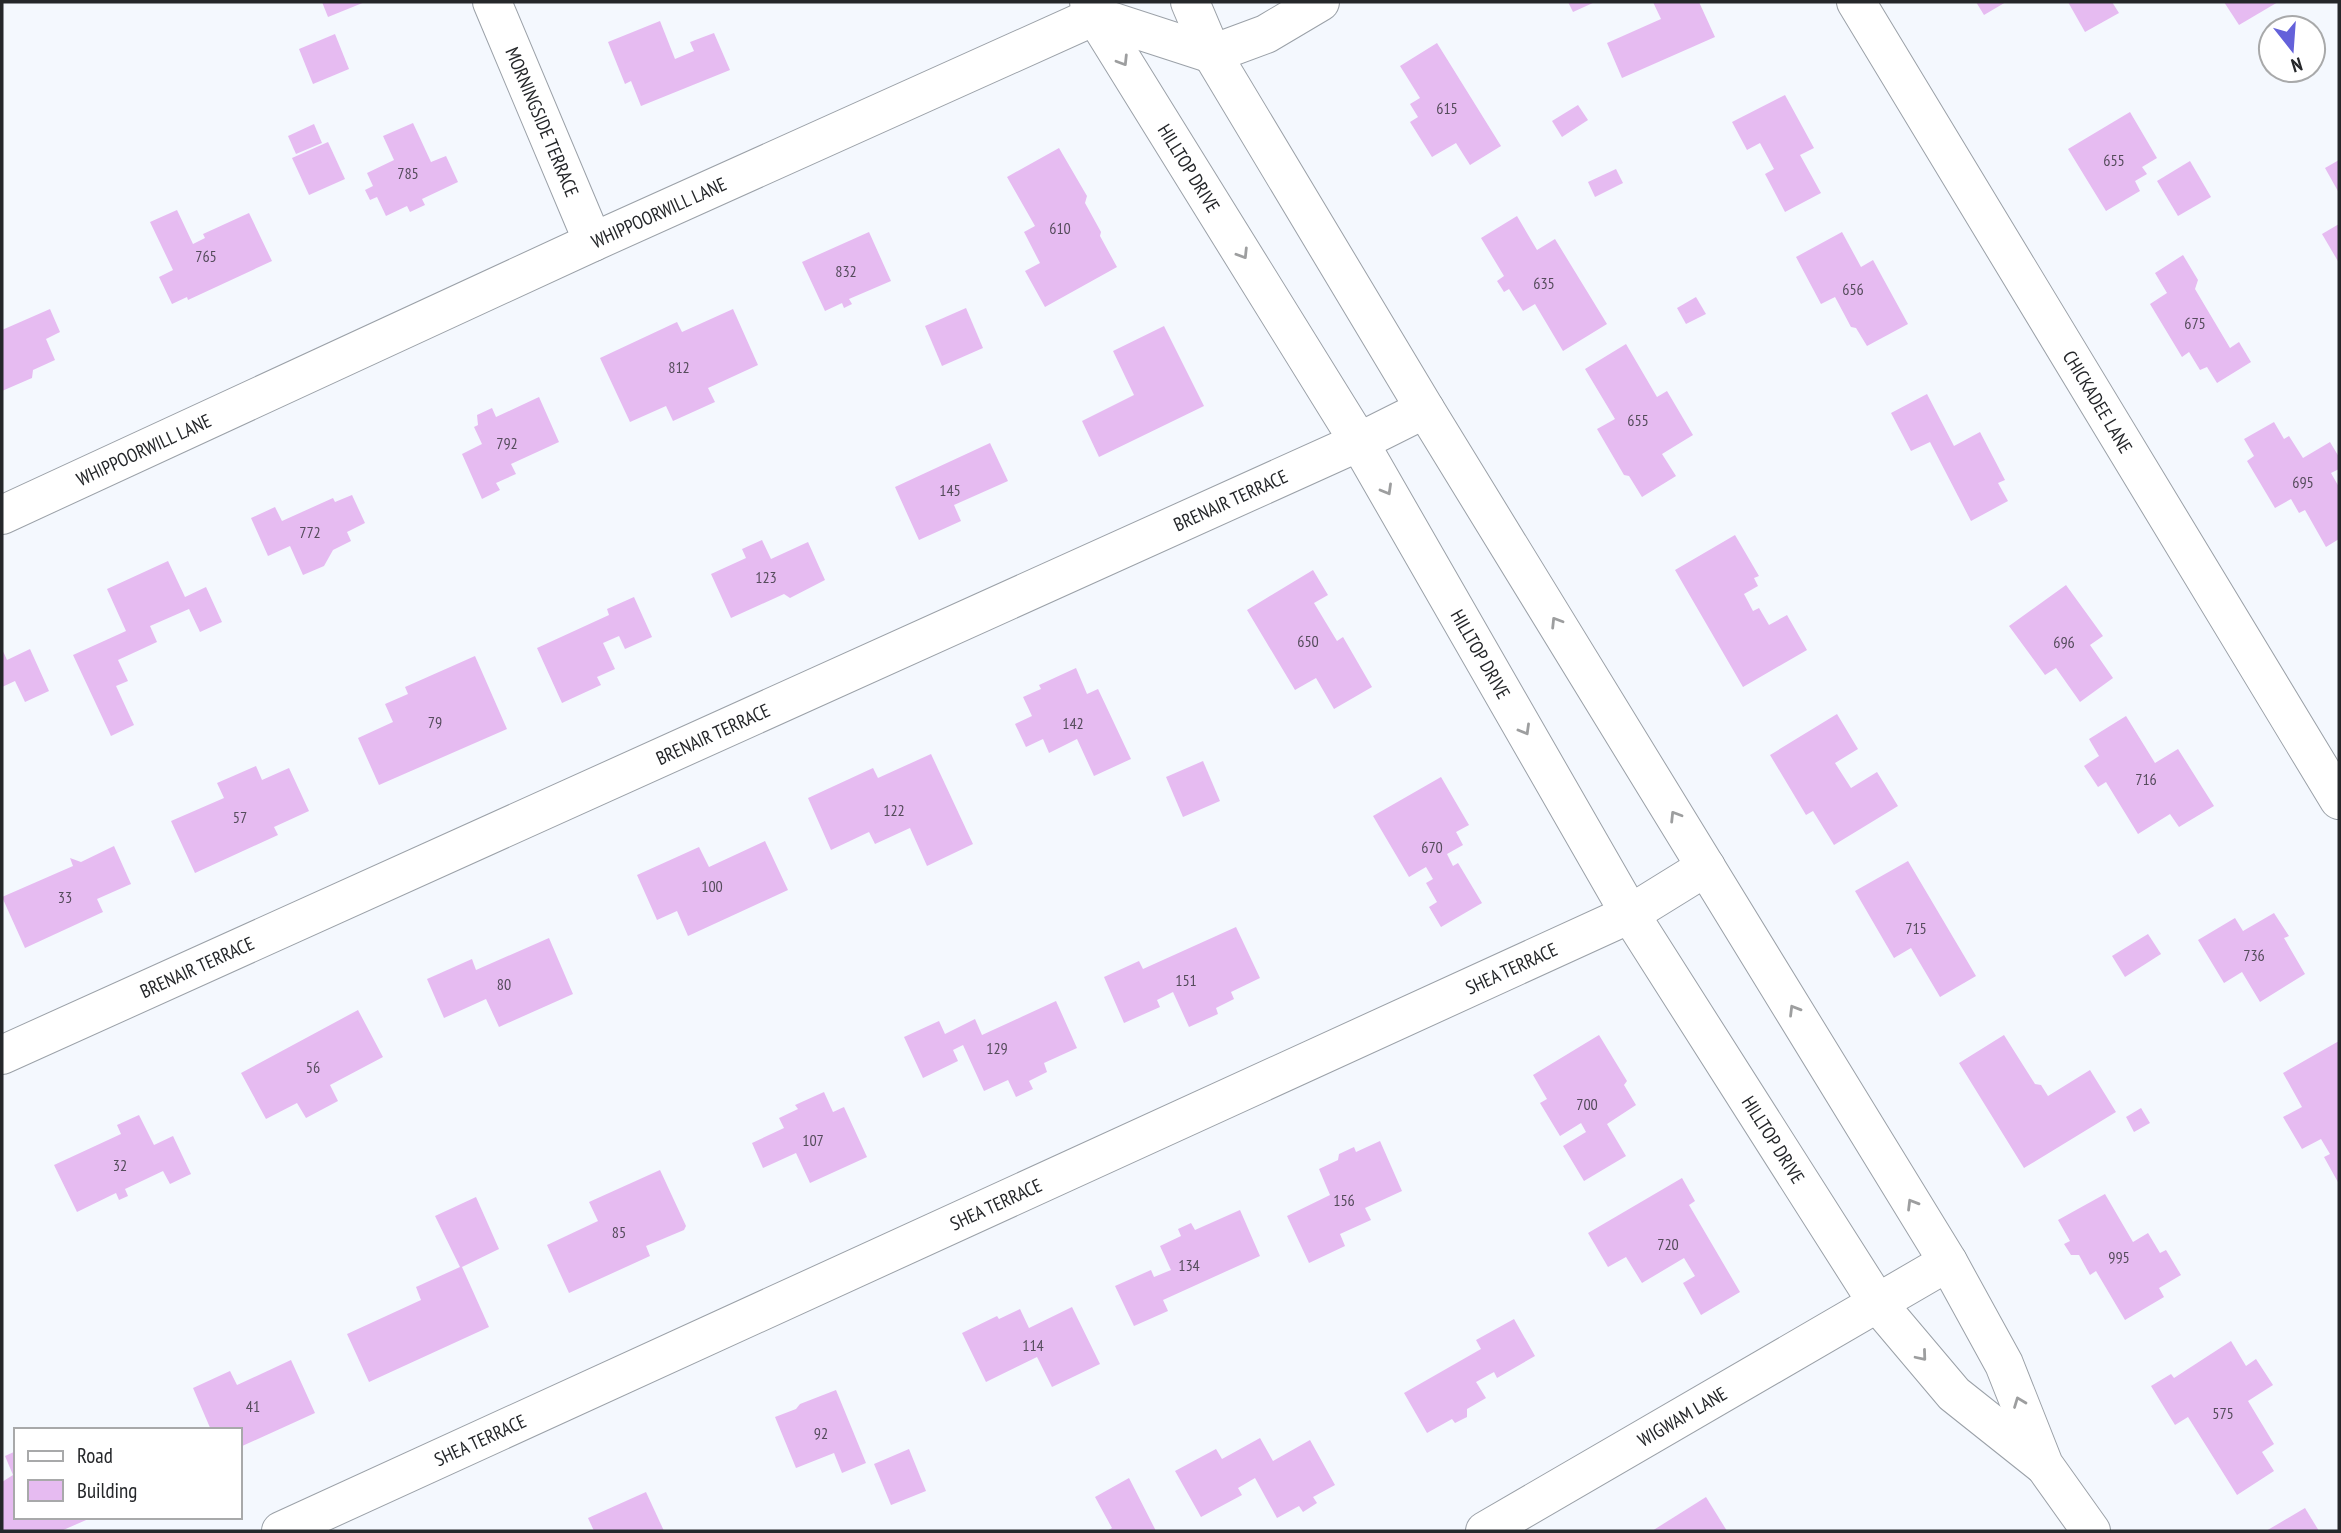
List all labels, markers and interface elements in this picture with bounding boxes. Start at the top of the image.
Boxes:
north arrow [2257,14,2327,84]
street label: MORNINGSIDE TERRACE [500,43,585,200]
text: N [2289,52,2305,78]
one-way arrow [1114,53,1127,66]
house number: 615 [1436,98,1458,118]
street label: HILLTOP DRIVE [1153,119,1226,216]
house number: 655 [2103,150,2125,170]
house number: 785 [397,163,419,183]
street label: WHIPPOORWILL LANE [587,172,730,253]
house number: 610 [1049,218,1071,238]
house number: 765 [195,246,217,266]
one-way arrow [1234,247,1247,260]
house number: 832 [835,261,857,281]
house number: 635 [1533,273,1555,293]
house number: 656 [1842,279,1864,299]
house number: 675 [2184,313,2206,333]
street label: CHICKADEE LANE [2058,346,2138,457]
house number: 812 [668,357,690,377]
street label: WHIPPOORWILL LANE [73,408,215,491]
house number: 655 [1627,410,1649,430]
house number: 792 [496,433,518,453]
street label: BRENAIR TERRACE [1170,464,1291,536]
house number: 695 [2292,472,2314,492]
house number: 145 [939,480,961,500]
one-way arrow [1379,483,1392,495]
house number: 772 [299,522,321,542]
house number: 123 [755,567,777,587]
street label: HILLTOP DRIVE [1446,605,1516,703]
one-way arrow [1551,616,1564,629]
house number: 650 [1297,631,1319,651]
house number: 696 [2053,632,2075,652]
street label: BRENAIR TERRACE [652,698,774,770]
house number: 79 [428,712,442,732]
house number: 142 [1062,713,1084,733]
one-way arrow [1517,722,1530,735]
house number: 716 [2135,769,2157,789]
house number: 122 [883,800,905,820]
house number: 57 [233,807,247,827]
one-way arrow [1670,810,1683,823]
house number: 670 [1421,837,1443,857]
house number: 100 [701,876,723,896]
house number: 33 [58,887,72,907]
house number: 715 [1905,918,1927,938]
street label: BRENAIR TERRACE [136,931,258,1003]
street label: SHEA TERRACE [1462,937,1561,1000]
house number: 736 [2243,945,2265,965]
house number: 151 [1175,970,1197,990]
house number: 80 [497,974,511,994]
one-way arrow [1789,1004,1802,1017]
house number: 129 [986,1038,1008,1058]
house number: 56 [306,1057,320,1077]
street label: HILLTOP DRIVE [1737,1091,1810,1188]
house number: 700 [1576,1094,1598,1114]
house number: 107 [802,1130,824,1150]
house number: 32 [113,1155,127,1175]
street label: SHEA TERRACE [946,1173,1045,1235]
house number: 156 [1333,1190,1355,1210]
one-way arrow [1908,1198,1921,1211]
house number: 85 [612,1222,626,1242]
house number: 720 [1657,1234,1679,1254]
house number: 995 [2108,1247,2130,1267]
house number: 134 [1178,1255,1200,1275]
house number: 114 [1022,1335,1044,1355]
one-way arrow [1914,1347,1926,1360]
street label: WIGWAM LANE [1633,1381,1731,1452]
house number: 41 [246,1396,260,1416]
one-way arrow [2013,1396,2027,1408]
house number: 575 [2212,1403,2234,1423]
street label: SHEA TERRACE [430,1409,530,1471]
house number: 92 [814,1423,828,1443]
legend [14,1428,242,1519]
text: Road [77,1442,113,1469]
text: Building [77,1477,137,1504]

